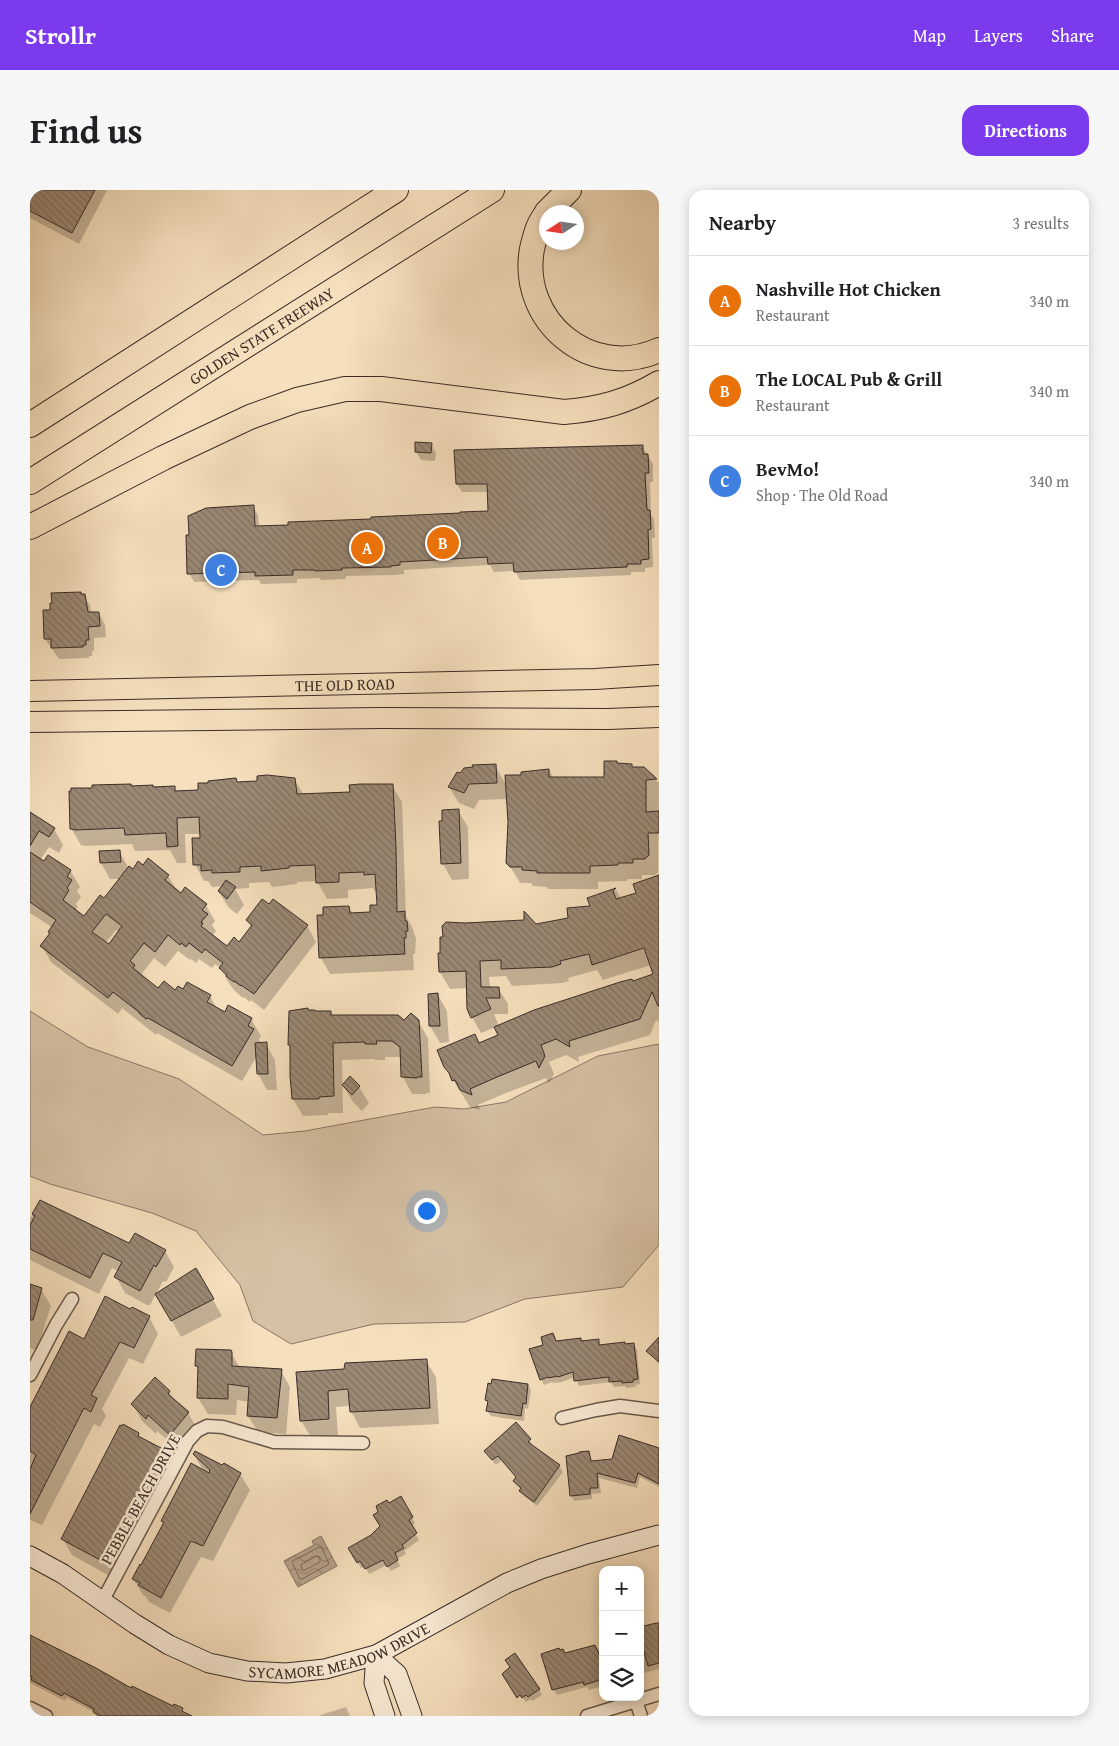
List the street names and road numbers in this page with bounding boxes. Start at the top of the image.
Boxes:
street label: GOLDEN STATE FREEWAY [184,280,339,391]
street label: THE OLD ROAD [295,671,395,697]
street label: PEBBLE BEACH DRIVE [94,1429,186,1569]
street label: SYCAMORE MEADOW DRIVE [248,1616,434,1685]

